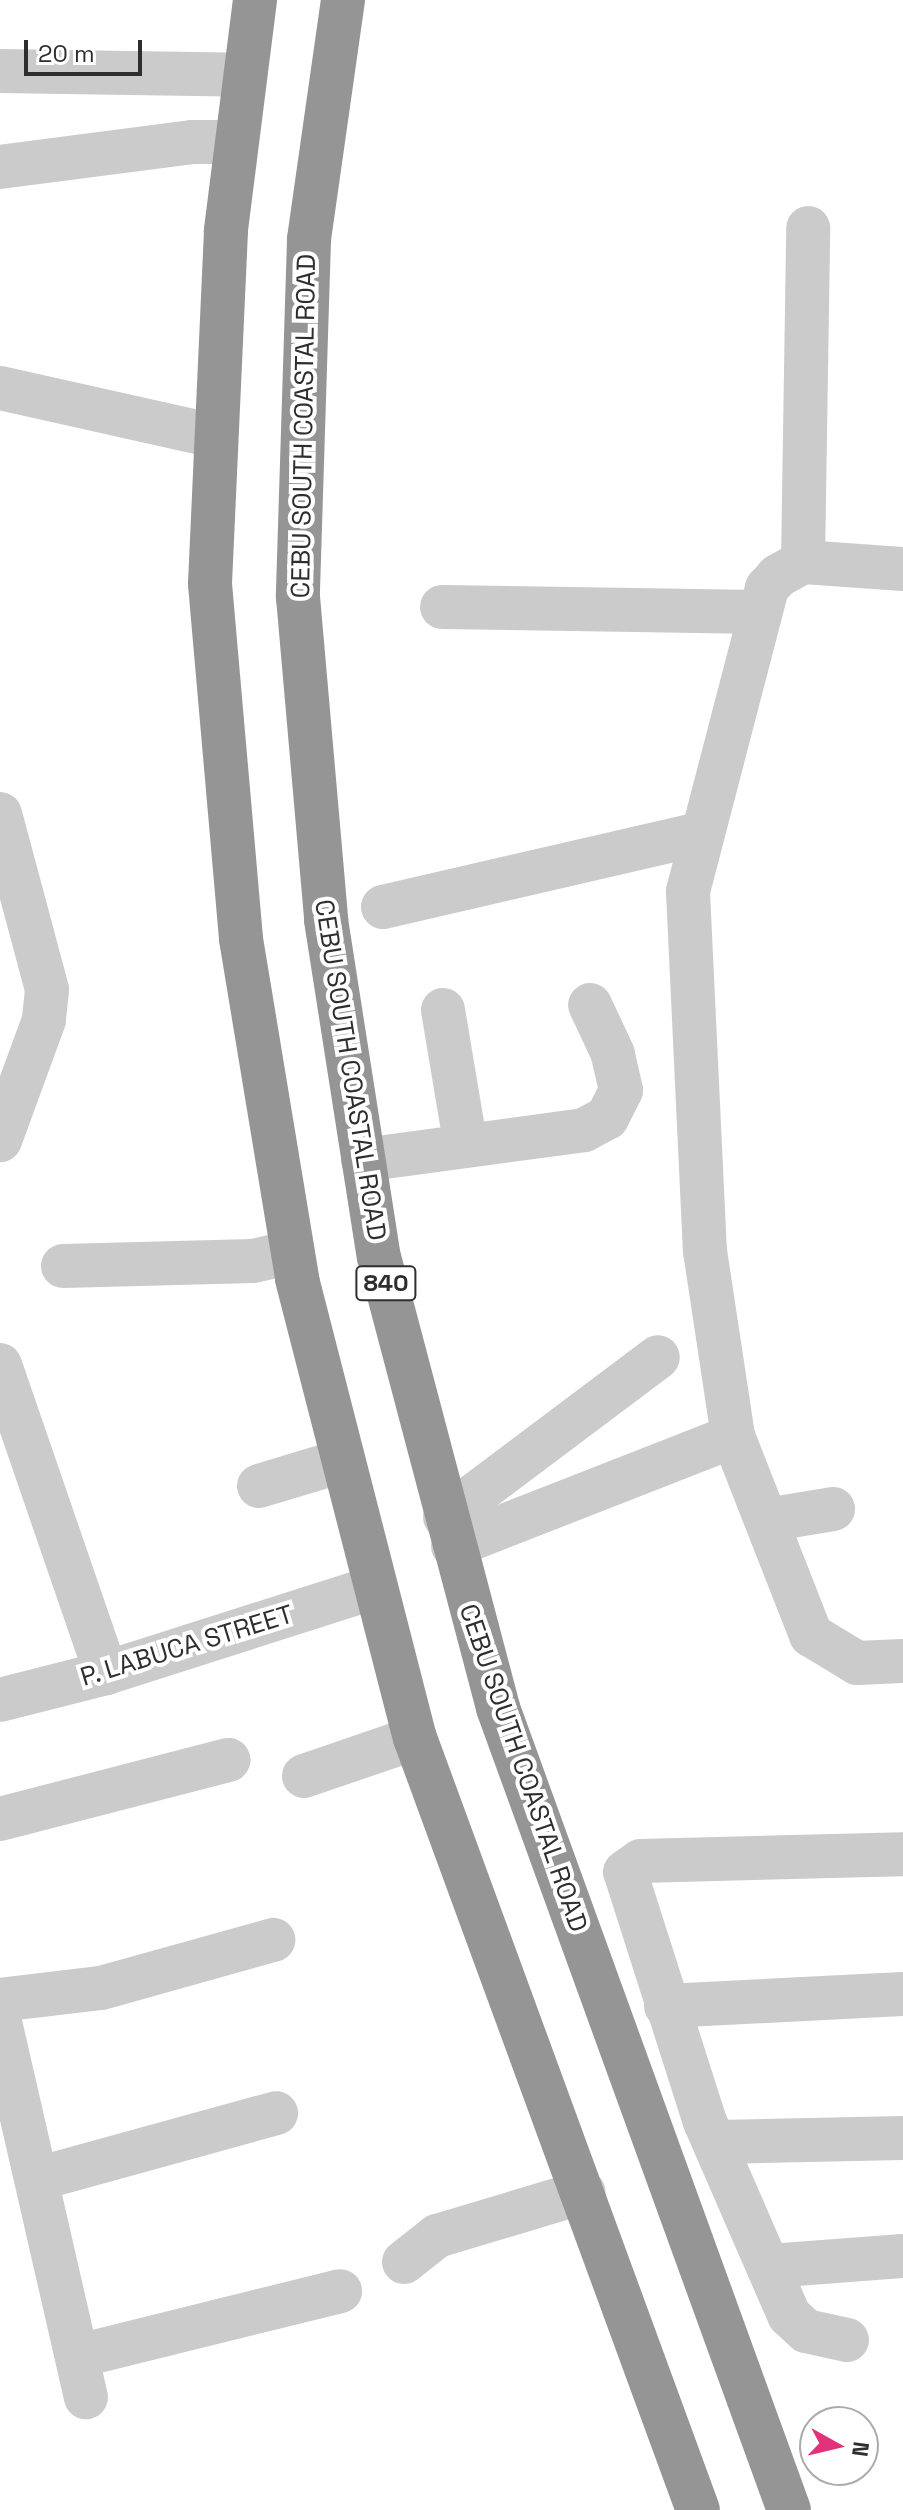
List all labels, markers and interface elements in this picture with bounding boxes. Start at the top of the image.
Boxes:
scale bar [28,24,146,74]
text: 20 m [38,38,95,69]
street label: CEBU SOUTH COASTAL ROAD [285,253,323,599]
street label: CEBU SOUTH COASTAL ROAD [308,897,392,1243]
road number: 840 [354,1263,418,1303]
street label: P. LABUCA STREET [76,1599,298,1693]
street label: CEBU SOUTH COASTAL ROAD [452,1600,594,1936]
north arrow [799,2406,879,2486]
text: N [846,2440,876,2458]

